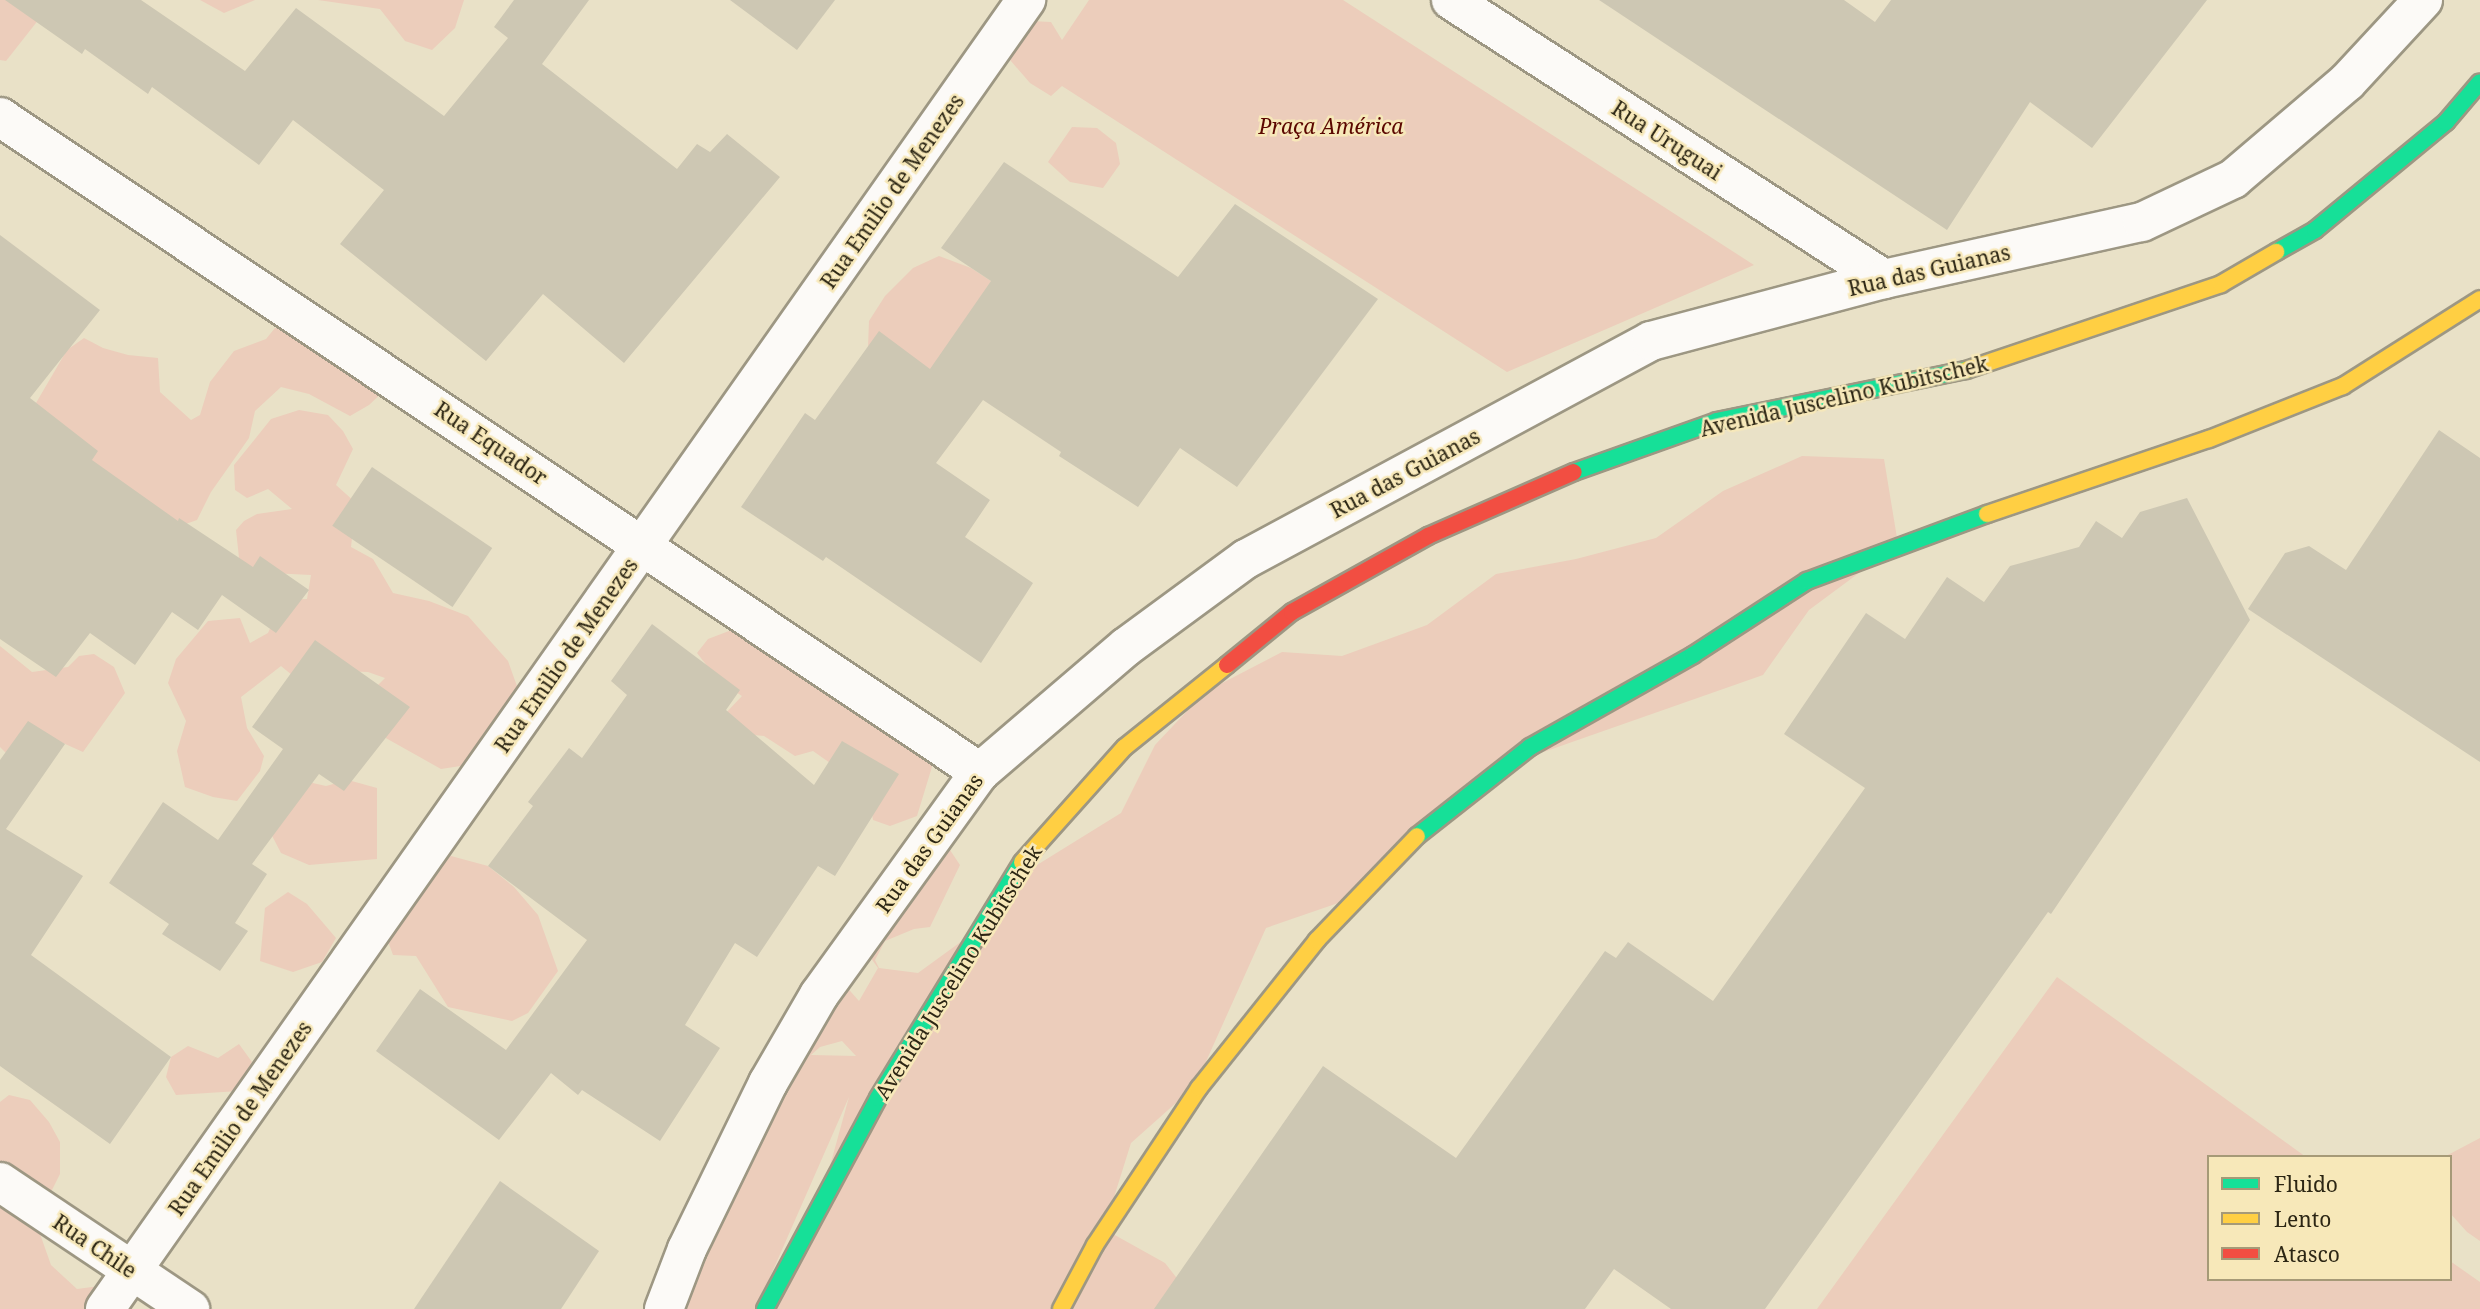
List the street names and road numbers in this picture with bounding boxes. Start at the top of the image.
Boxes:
street label: Rua Emilio de Menezes [815,89,969,293]
street label: Rua Uruguai [1607,95,1727,185]
street label: Rua das Guianas [1845,239,2013,301]
street label: Avenida Juscelino Kubitschek [1698,351,1990,441]
street label: Rua Equador [430,396,552,490]
street label: Rua das Guianas [1326,423,1484,523]
street label: Rua Emilio de Menezes [489,553,643,757]
street label: Rua das Guianas [870,769,988,917]
street label: Avenida Juscelino Kubitschek [869,840,1047,1104]
street label: Rua Emilio de Menezes [163,1016,317,1220]
street label: Rua Chile [49,1209,141,1283]

